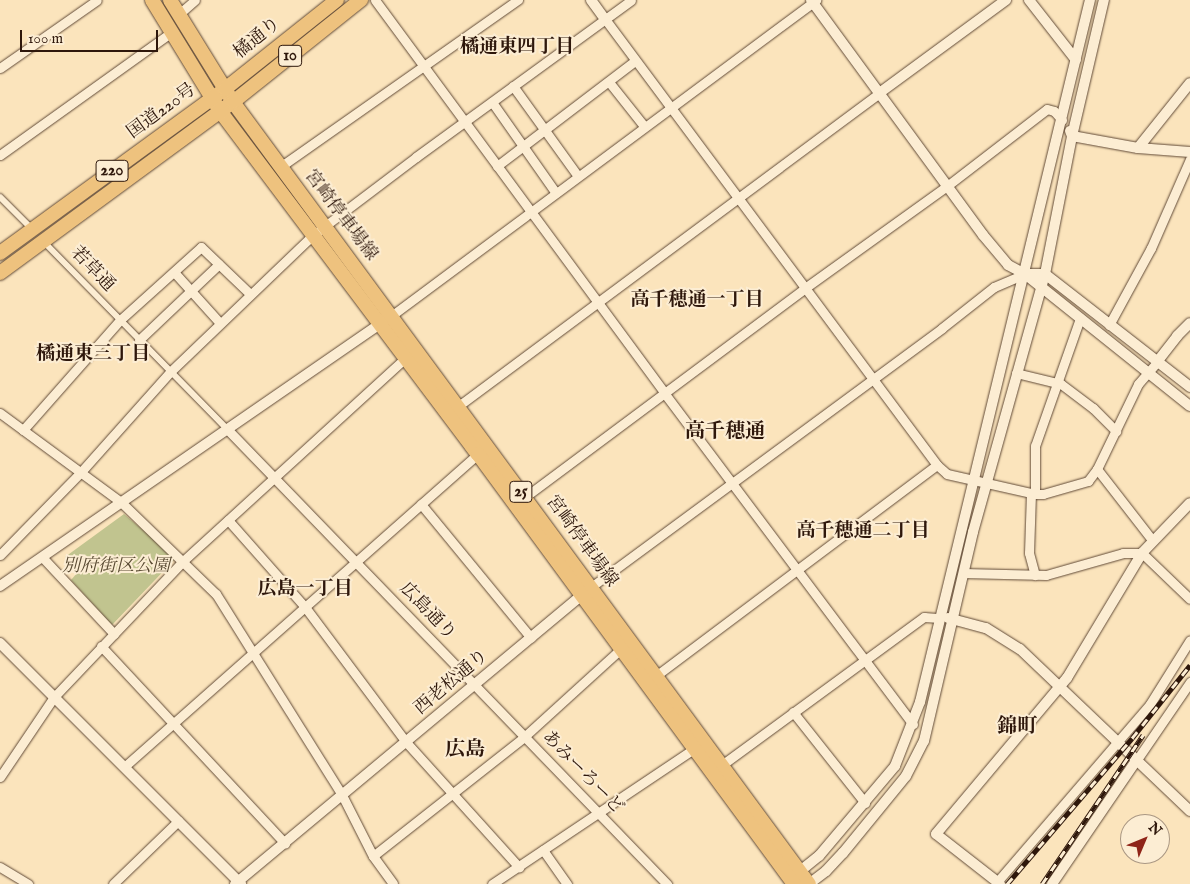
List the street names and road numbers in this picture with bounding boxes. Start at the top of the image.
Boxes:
street label: 橘通り [230,14,286,64]
road number: 10 [278,42,302,70]
street label: 国道220号 [123,80,201,144]
road number: 220 [94,158,130,185]
street label: 宮崎停車場線 [299,166,381,266]
street label: 若草通 [65,243,119,297]
road number: 25 [508,478,534,506]
street label: 宮崎停車場線 [541,492,621,592]
street label: 広島通り [394,579,460,645]
street label: 西老松通り [411,646,493,720]
street label: あみーろーど [537,727,627,819]

